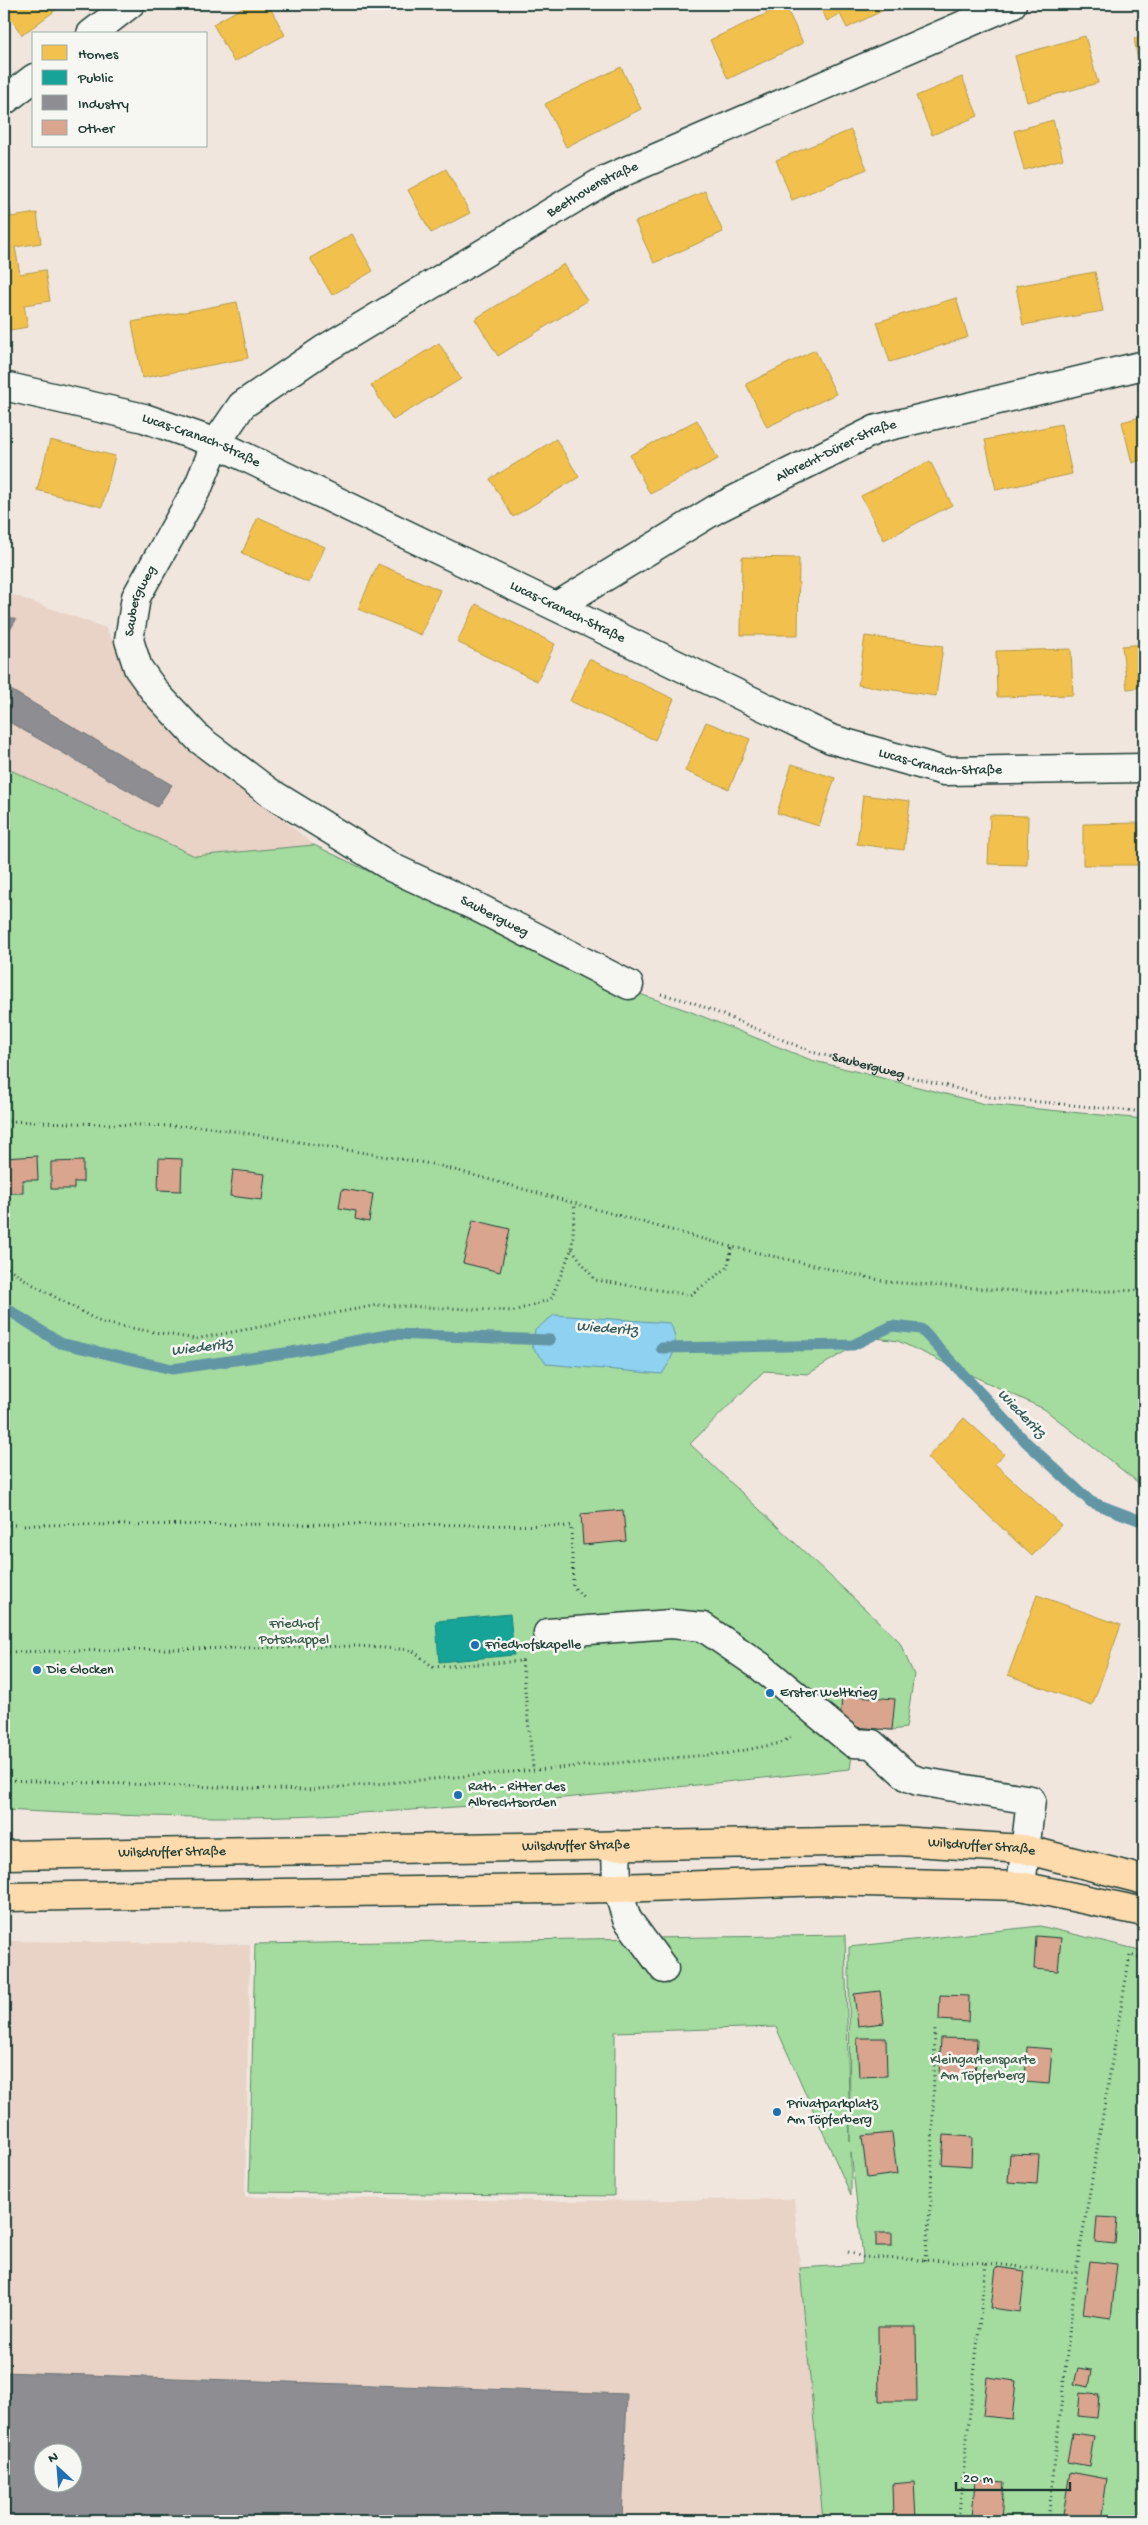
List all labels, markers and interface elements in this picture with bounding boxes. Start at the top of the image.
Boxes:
legend [32,32,208,148]
text: Homes [78,46,119,64]
text: Public [77,70,114,88]
text: Industry [78,96,130,114]
text: Other [78,120,116,138]
street label: Beethovenstraße [543,158,641,222]
street label: Lucas-Cranach-Straße [140,409,264,472]
street label: Albrecht-Dürer-Straße [773,416,899,486]
street label: Saubergweg [121,562,160,638]
street label: Lucas-Cranach-Straße [507,577,629,648]
street label: Lucas-Cranach-Straße [876,744,1003,780]
street label: Saubergweg [457,893,531,941]
street label: Saubergweg [830,1049,906,1084]
water label: Wiederitz [576,1318,640,1340]
water label: Wiederitz [170,1335,235,1361]
water label: Wiederitz [993,1386,1050,1443]
park label: Friedhof Potschappel [258,1616,329,1649]
place label: Friedhofskapelle [484,1637,582,1654]
marker: Friedhofskapelle [469,1639,481,1651]
place label: Die Glocken [46,1662,114,1679]
marker: Die Glocken [31,1664,43,1676]
place label: Erster Weltkrieg [780,1685,877,1702]
marker: Erster Weltkrieg [764,1687,776,1699]
place label: Rath - Ritter des Albrechtsorden [468,1779,566,1812]
marker: Rath - Ritter des Albrechtsorden [452,1789,464,1801]
street label: Wilsdruffer Straße [927,1834,1038,1860]
street label: Wilsdruffer Straße [522,1837,631,1855]
street label: Wilsdruffer Straße [118,1843,227,1862]
park label: Kleingartensparte Am Töpferberg [930,2052,1037,2085]
place label: Privatparkplatz Am Töpferberg [786,2096,879,2129]
marker: Privatparkplatz Am Töpferberg [771,2106,783,2118]
north arrow [32,2442,82,2492]
text: N [46,2449,61,2468]
scale bar [956,2460,1069,2492]
text: 20 m [963,2470,993,2488]

